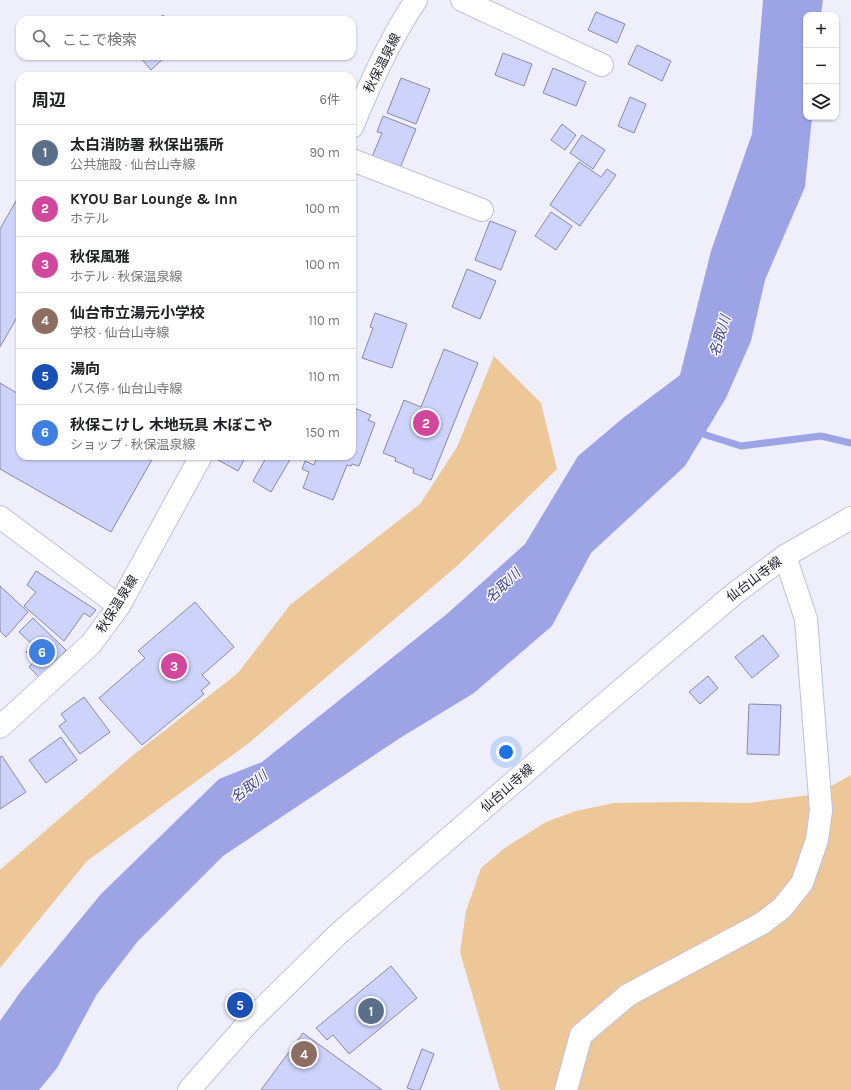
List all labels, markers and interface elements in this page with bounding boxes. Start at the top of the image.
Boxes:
map controls [803,12,839,120]
button: + [803,12,839,48]
search box [16,16,356,60]
icon: search [30,27,52,49]
text: ここで検索 [62,31,137,49]
street label: 秋保温泉線 [361,31,403,95]
button: − [803,48,839,84]
button: layers [803,84,839,120]
text: 周辺 [32,90,66,110]
text: 6件 [320,92,340,107]
text: 太白消防署 秋保出張所 [70,136,224,154]
text: 1 [43,145,47,160]
text: 90 m [309,145,340,160]
text: 公共施設 · 仙台山寺線 [70,157,196,172]
text: KYOU Bar Lounge & Inn [70,190,238,208]
text: 2 [41,201,49,216]
text: 100 m [305,201,340,216]
text: ホテル [70,211,109,226]
text: 秋保風雅 [70,248,130,266]
text: 3 [41,257,49,272]
text: 100 m [305,257,340,272]
text: ホテル · 秋保温泉線 [70,269,183,284]
text: 仙台市立湯元小学校 [70,304,205,322]
water label: 名取川 [706,312,735,359]
text: 4 [41,313,49,328]
text: 110 m [308,313,340,328]
text: 学校 · 仙台山寺線 [70,325,170,340]
text: 湯向 [70,360,100,378]
text: 5 [41,369,49,384]
text: 110 m [308,369,340,384]
text: バス停 · 仙台山寺線 [70,381,183,396]
pin: 2 [413,408,439,438]
text: 秋保こけし 木地玩具 木ぼこや [70,416,273,434]
text: 6 [41,425,49,440]
text: 150 m [305,425,340,440]
text: ショップ · 秋保温泉線 [70,437,196,452]
street label: 仙台山寺線 [724,553,784,605]
water label: 名取川 [482,564,525,607]
street label: 秋保温泉線 [93,572,141,636]
pin: 6 [29,637,55,667]
pin: 3 [161,651,187,681]
your location [496,742,516,762]
street label: 仙台山寺線 [478,761,536,815]
water label: 名取川 [227,766,272,807]
pin: 5 [227,990,253,1020]
pin: 1 [358,996,384,1026]
pin: 4 [291,1039,317,1069]

